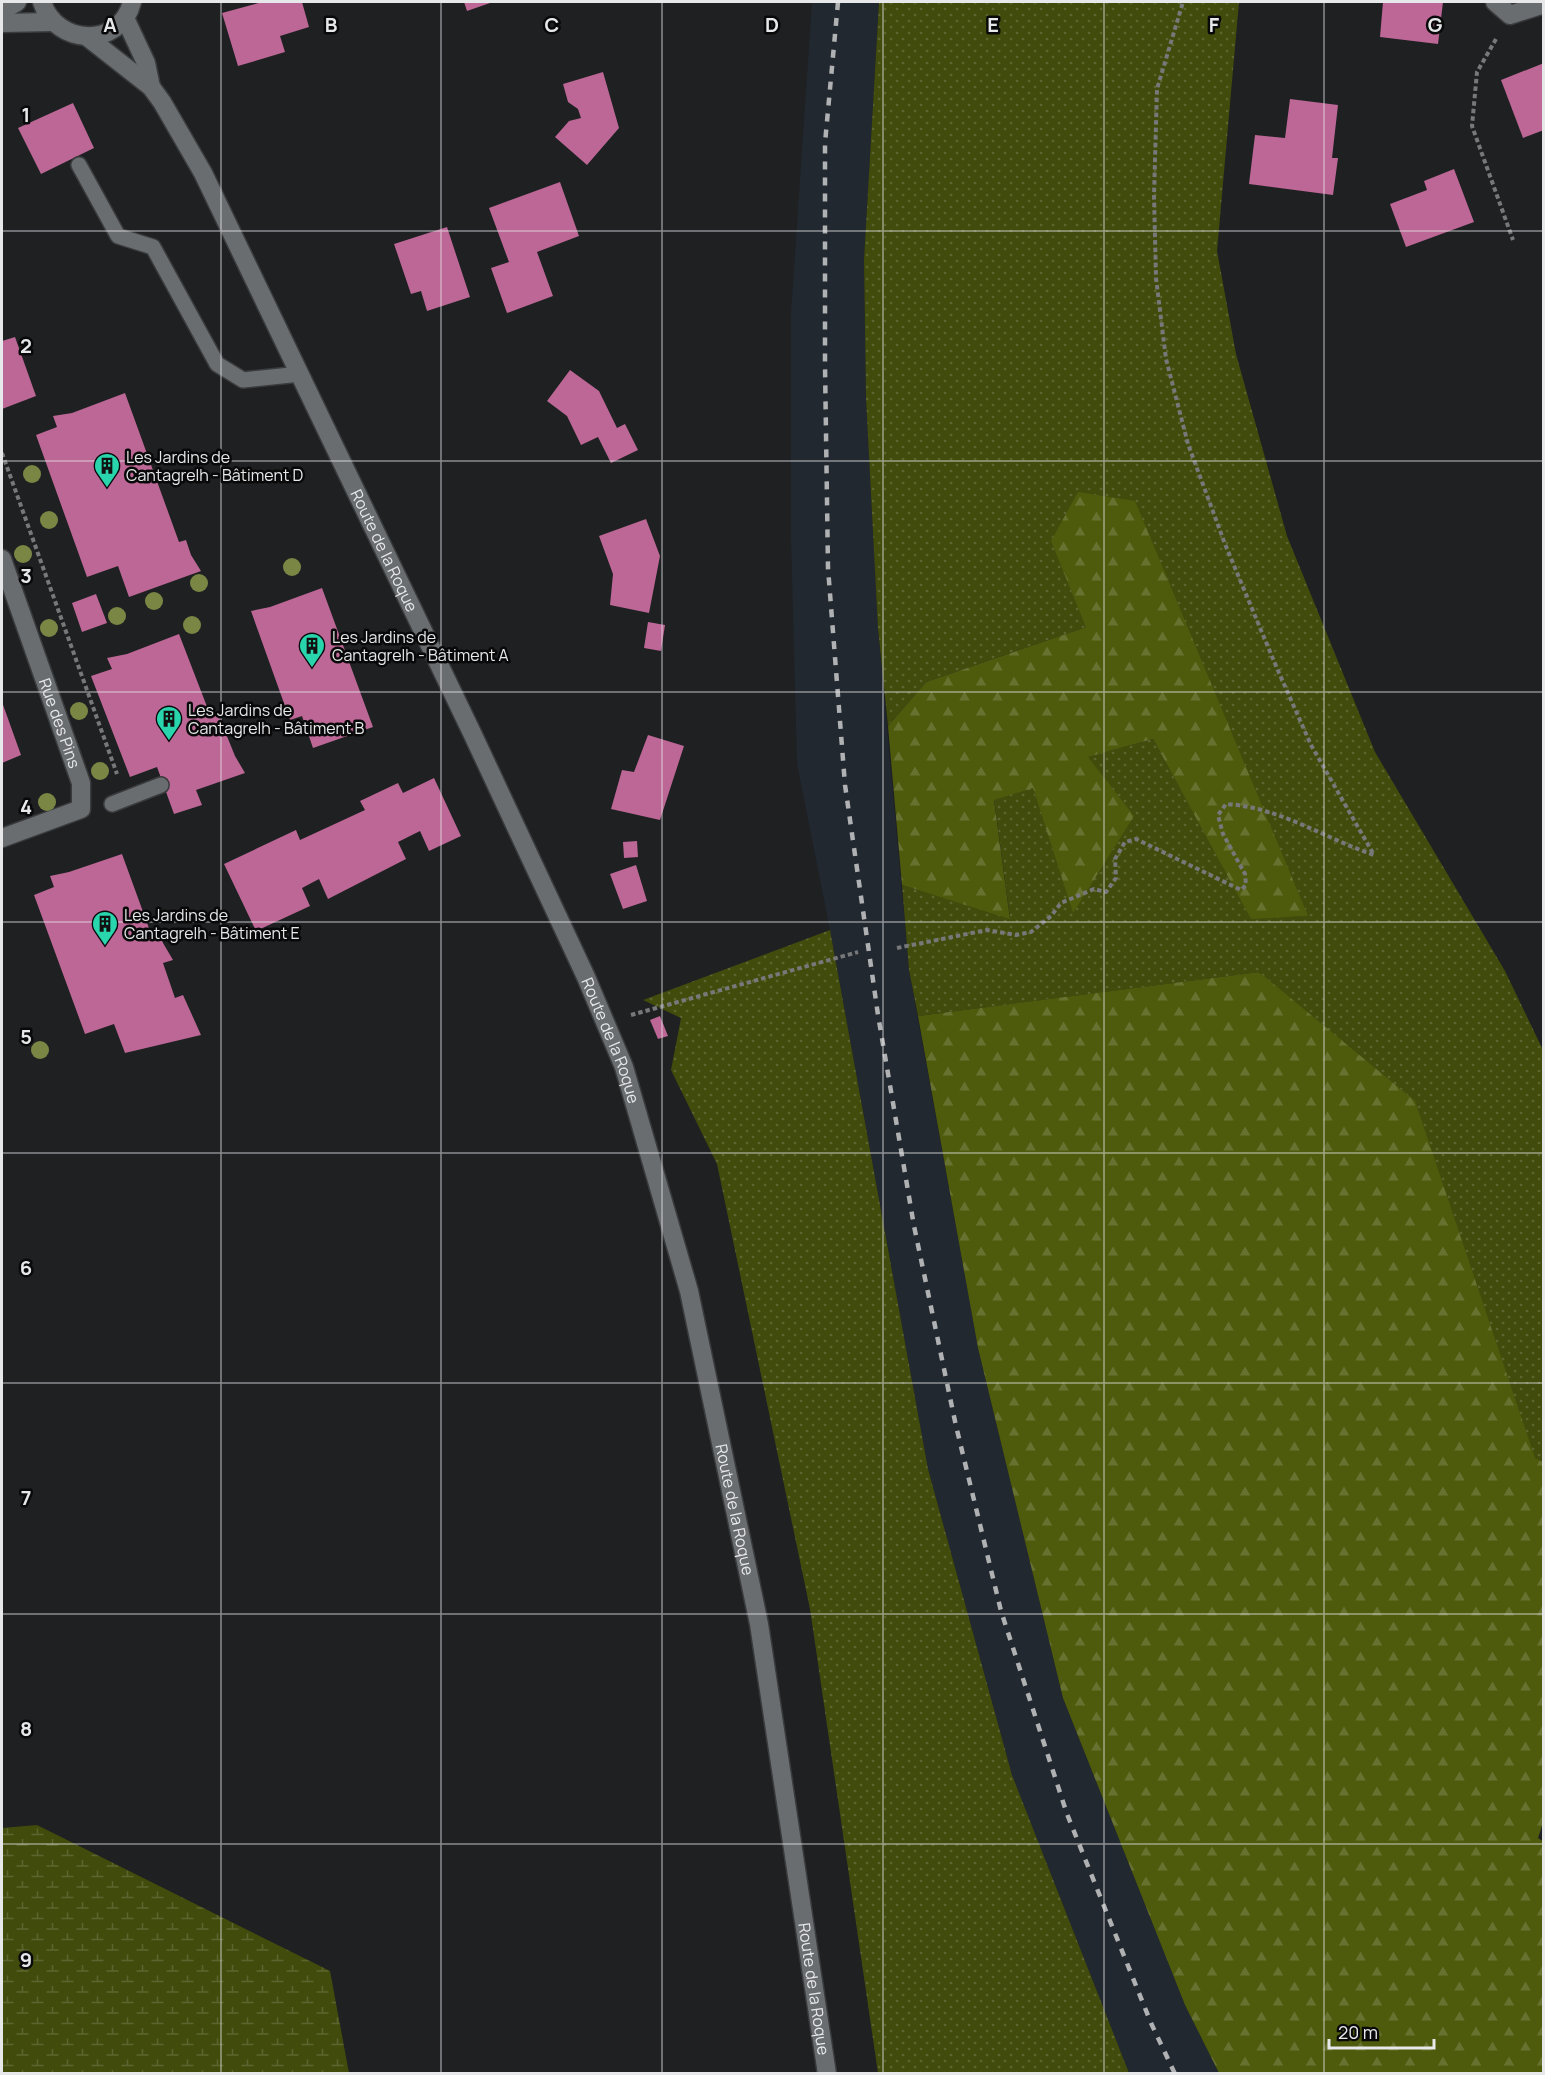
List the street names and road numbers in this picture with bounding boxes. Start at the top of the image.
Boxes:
street label: Route de la Roque [346,486,423,615]
street label: Rue des Pins [34,675,86,771]
street label: Route de la Roque [576,974,645,1106]
street label: Route de la Roque [710,1442,759,1577]
street label: Route de la Roque [793,1921,835,2057]

